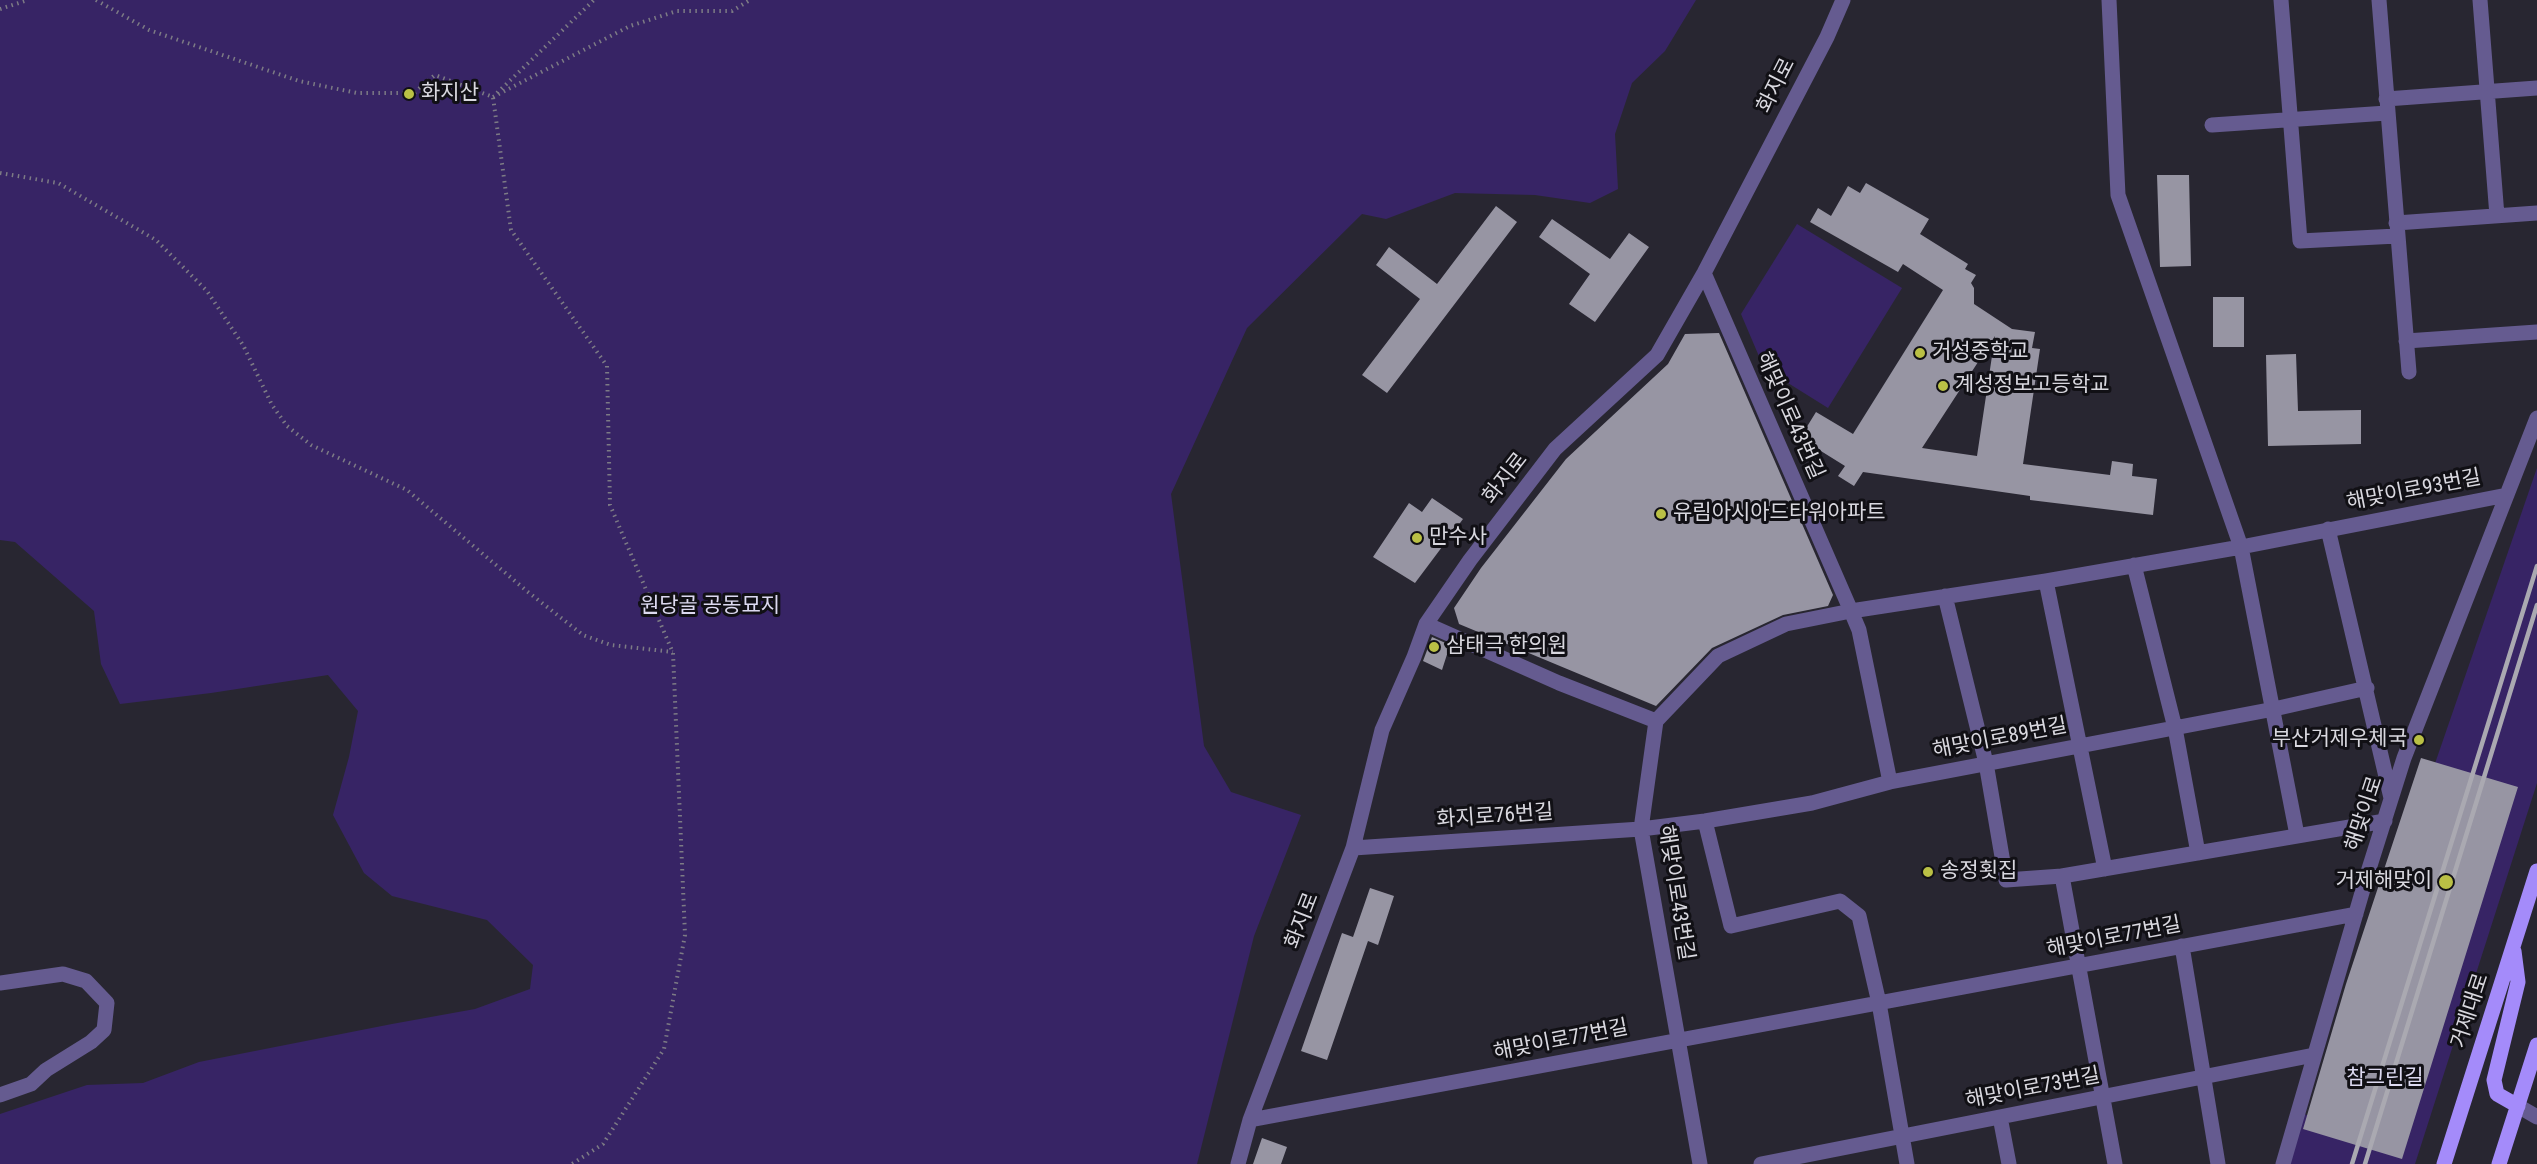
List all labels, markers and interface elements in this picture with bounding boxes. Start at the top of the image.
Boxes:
street label: 화지로 [1753,54,1801,118]
place label: 화지산 [421,81,479,107]
marker: 화지산 [402,87,416,101]
place label: 거성중학교 [1932,340,2029,366]
marker: 거성중학교 [1913,346,1927,360]
street label: 해맞이로43번길 [1750,348,1828,484]
place label: 계성정보고등학교 [1955,373,2110,399]
marker: 계성정보고등학교 [1936,379,1950,393]
street label: 화지로 [1478,448,1534,510]
street label: 해맞이로93번길 [2345,466,2483,516]
place label: 유림아시아드타워아파트 [1673,501,1886,527]
marker: 유림아시아드타워아파트 [1654,507,1668,521]
place label: 만수사 [1429,525,1487,551]
marker: 만수사 [1410,531,1424,545]
park label: 원당골 공동묘지 [640,594,780,620]
place label: 삼태극 한의원 [1446,634,1567,660]
marker: 삼태극 한의원 [1427,640,1441,654]
street label: 해맞이로89번길 [1931,714,2069,764]
place label: 부산거제우체국 [2272,727,2407,753]
marker: 부산거제우체국 [2412,733,2426,747]
street label: 해맞이로 [2341,773,2389,855]
street label: 화지로76번길 [1436,800,1554,834]
street label: 해맞이로43번길 [1652,824,1698,962]
place label: 송정횟집 [1940,859,2017,885]
marker: 송정횟집 [1921,865,1935,879]
place label: 거제해맞이 [2335,869,2432,895]
marker: 거제해맞이 [2437,873,2455,891]
street label: 화지로 [1281,889,1325,953]
street label: 해맞이로77번길 [2045,913,2183,963]
street label: 거제대로 [2447,970,2495,1052]
street label: 해맞이로77번길 [1492,1016,1630,1066]
street label: 해맞이로73번길 [1964,1064,2102,1114]
park label: 참그린길 [2346,1066,2424,1092]

